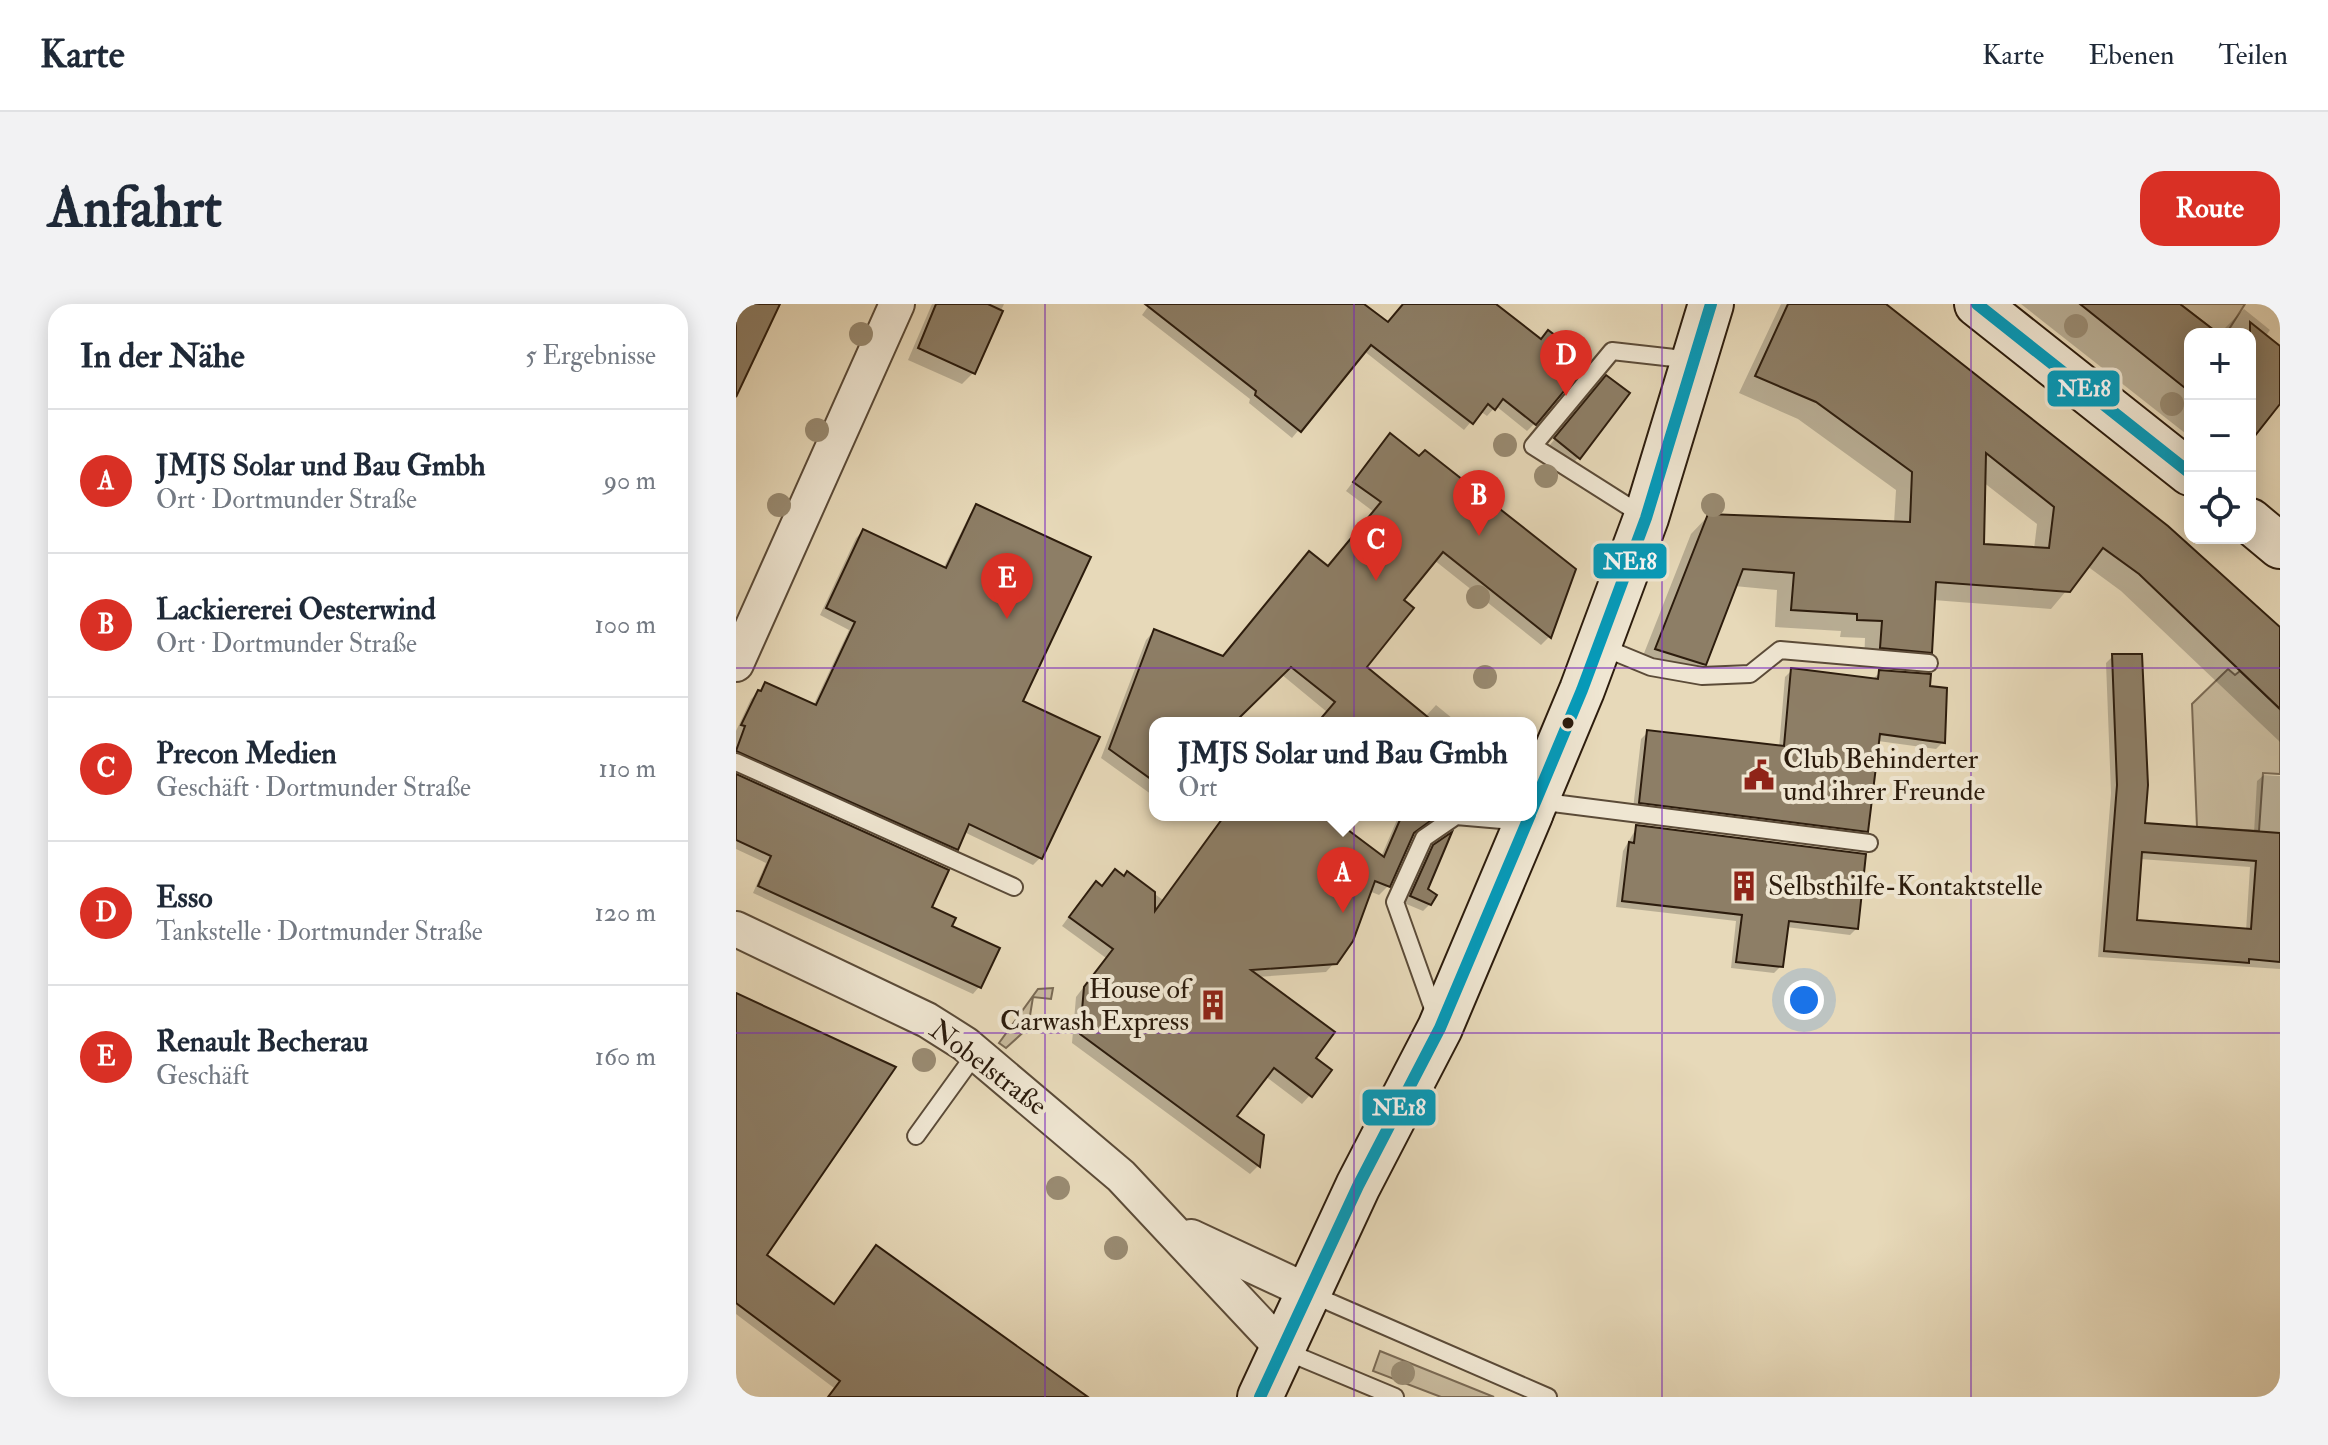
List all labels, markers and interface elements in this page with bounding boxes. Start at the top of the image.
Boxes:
text: Karte [40,31,125,79]
text: Karte [1982,38,2044,73]
text: Ebenen [2088,38,2174,73]
text: Teilen [2218,38,2288,73]
button: Route [2140,171,2280,246]
text: Anfahrt [48,173,222,244]
map controls [2184,328,2256,544]
button: + [2184,328,2256,400]
pin: D [1540,330,1592,396]
text: In der Nähe [80,335,245,378]
text: 5 Ergebnisse [525,340,656,372]
line badge: NE18 [2046,369,2121,408]
text: NE18 [2056,375,2112,403]
button: − [2184,400,2256,472]
text: JMJS Solar und Bau Gmbh [156,447,485,484]
text: A [98,465,114,497]
text: 90 m [604,465,656,497]
pin: B [1453,470,1505,536]
button: locate [2184,472,2256,544]
text: Ort · Dortmunder Straße [156,484,417,516]
pin: C [1350,515,1402,581]
line badge: NE18 [1592,542,1668,580]
text: NE18 [1602,548,1658,576]
pin: E [981,553,1033,619]
text: Lackiererei Oesterwind [156,591,436,628]
text: B [97,609,115,641]
text: 100 m [595,609,656,641]
text: Ort · Dortmunder Straße [156,628,417,660]
unlabelled marker [1560,715,1576,731]
popup [1149,717,1537,821]
text: Precon Medien [156,735,337,772]
text: JMJS Solar und Bau Gmbh [1178,735,1508,772]
place label: Club Behinderter und ihrer Freunde [1783,742,1986,809]
text: C [96,753,116,785]
text: 110 m [599,753,656,785]
public building icon: Club Behinderter und ihrer Freunde [1742,758,1776,792]
text: Geschäft · Dortmunder Straße [156,772,471,804]
text: Ort [1178,772,1218,804]
pin: A [1317,847,1369,913]
building icon: Selbsthilfe-Kontaktstelle [1727,869,1761,903]
place label: Selbsthilfe-Kontaktstelle [1768,869,2043,904]
text: Esso [156,879,213,916]
text: D [95,897,117,929]
text: 120 m [595,897,656,929]
text: Tankstelle · Dortmunder Straße [156,916,483,948]
place label: House of Carwash Express [1000,972,1193,1039]
your location [1784,980,1824,1020]
building icon: House of Carwash Express [1196,988,1230,1022]
street label: Nobelstraße [922,1013,1054,1124]
text: Renault Becherau [156,1023,368,1060]
text: E [97,1041,115,1073]
text: 160 m [595,1041,656,1073]
text: Geschäft [156,1060,249,1092]
line badge: NE18 [1361,1088,1437,1127]
text: NE18 [1371,1094,1427,1122]

